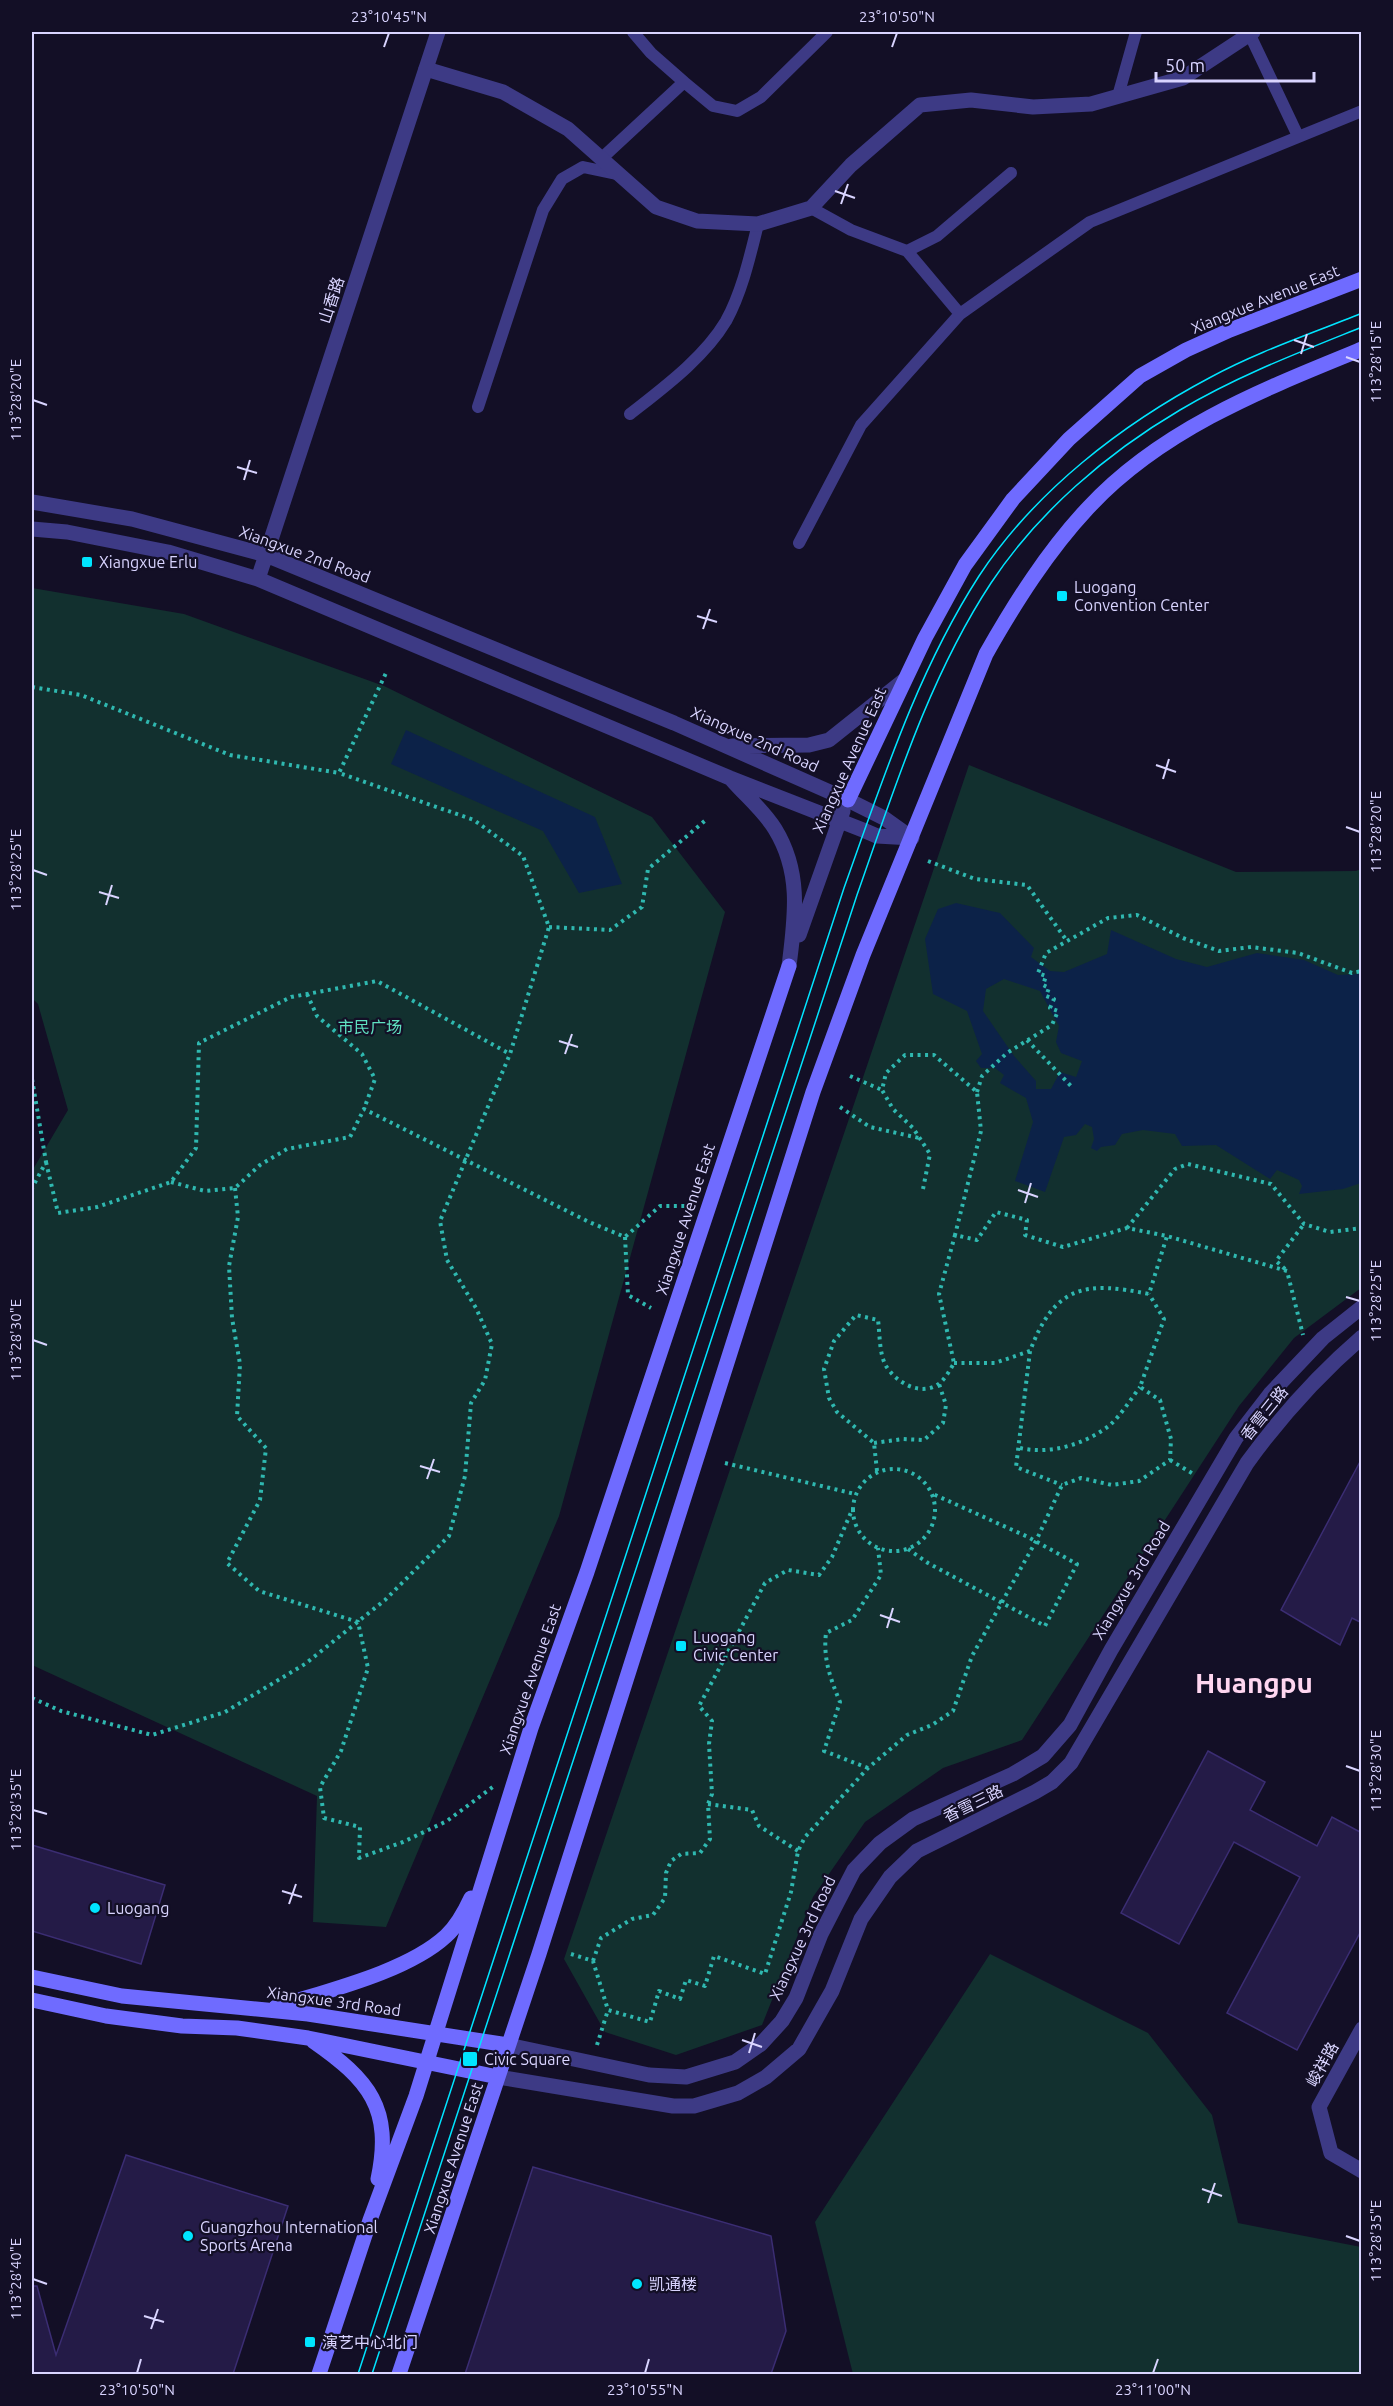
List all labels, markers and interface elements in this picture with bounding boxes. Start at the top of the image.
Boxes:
text: 23°10'45"N [351,8,427,25]
text: 23°10'50"N [859,8,935,25]
scale bar [1156,45,1314,83]
text: 50 m [1165,55,1205,75]
street label: Xiangxue Avenue East [1188,261,1342,337]
street label: 山香路 [315,274,347,326]
text: 113°28'15"E [1367,321,1384,403]
text: 113°28'20"E [7,359,24,441]
street label: Xiangxue 2nd Road [237,522,373,586]
place label: Xiangxue Erlu [99,553,197,571]
marker: Xiangxue Erlu [80,555,94,569]
place label: Luogang Convention Center [1074,578,1209,614]
marker: Luogang Convention Center [1055,589,1069,603]
street label: Xiangxue Avenue East [809,684,890,836]
street label: Xiangxue 2nd Road [688,703,822,775]
text: 113°28'20"E [1367,791,1384,873]
text: 113°28'25"E [7,829,24,911]
park label: 市民广场 [338,1018,402,1036]
street label: Xiangxue Avenue East [652,1140,718,1297]
text: 113°28'25"E [1367,1260,1384,1342]
text: 113°28'30"E [7,1299,24,1381]
street label: 香雪三路 [1237,1382,1291,1444]
street label: Xiangxue 3rd Road [1089,1517,1173,1643]
street label: Xiangxue Avenue East [496,1601,564,1757]
place label: Luogang Civic Center [693,1628,778,1664]
marker: Luogang Civic Center [674,1639,688,1653]
district label: Huangpu [1195,1667,1313,1698]
text: 113°28'30"E [1367,1730,1384,1812]
text: 113°28'35"E [7,1769,24,1851]
street label: 香雪三路 [940,1781,1006,1825]
street label: Xiangxue 3rd Road [765,1873,839,2003]
place label: Luogang [107,1899,169,1917]
marker: Luogang [88,1901,102,1915]
street label: Xiangxue 3rd Road [266,1983,402,2019]
street label: 峻祥路 [1302,2039,1342,2089]
marker: Civic Square [461,2050,479,2068]
place label: Civic Square [484,2050,570,2068]
street label: Xiangxue Avenue East [420,2079,486,2236]
text: 113°28'35"E [1367,2200,1384,2282]
place label: Guangzhou International Sports Arena [200,2218,378,2254]
marker: Guangzhou International Sports Arena [181,2229,195,2243]
text: 113°28'40"E [7,2238,24,2320]
place label: 凯通楼 [649,2275,697,2293]
marker: 凯通楼 [630,2277,644,2291]
place label: 演艺中心北门 [322,2333,418,2351]
marker: 演艺中心北门 [303,2335,317,2349]
text: 23°10'50"N [99,2381,175,2398]
text: 23°10'55"N [607,2381,683,2398]
text: 23°11'00"N [1115,2381,1191,2398]

